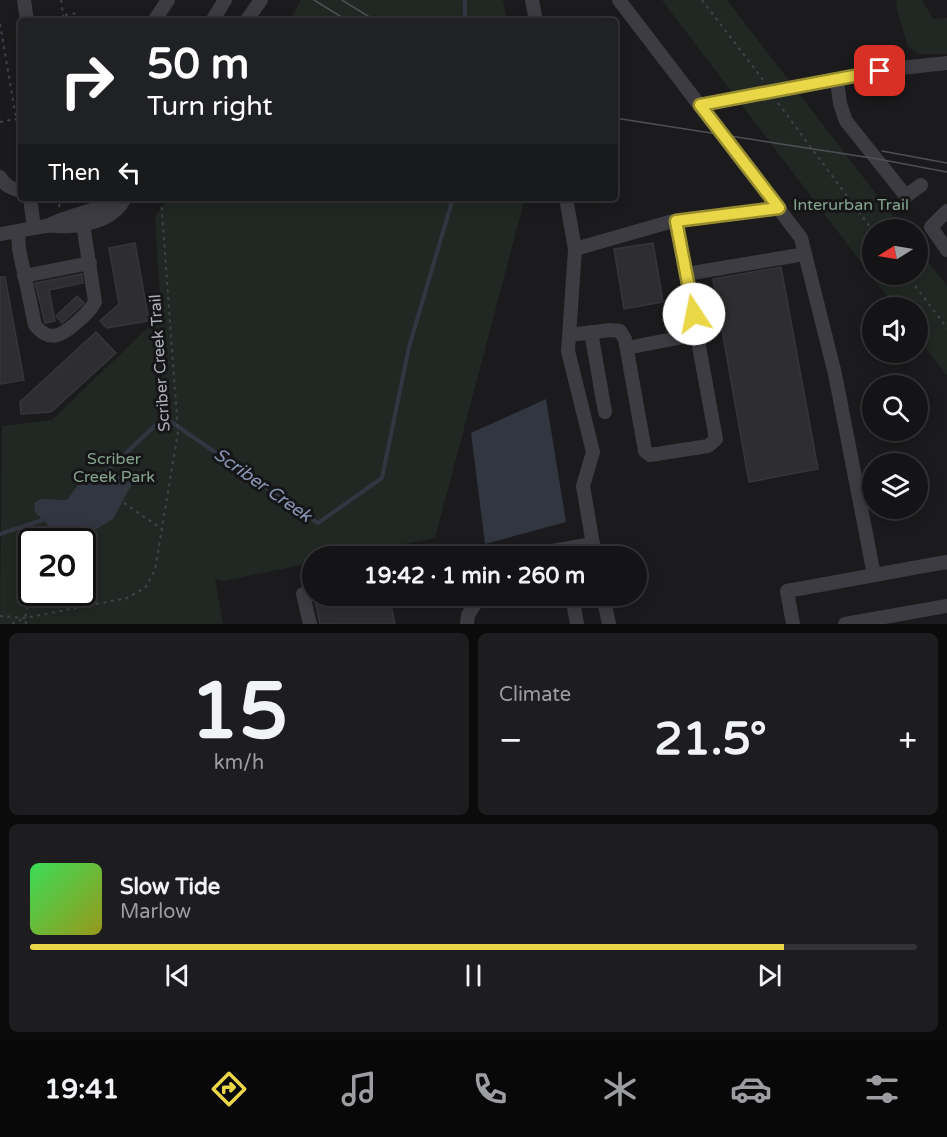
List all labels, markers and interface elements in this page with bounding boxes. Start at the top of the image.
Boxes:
text: 50 m [147,39,249,90]
icon: right [48,42,126,120]
pin [854,45,905,96]
icon: arrive [863,54,896,87]
text: Turn right [147,90,273,123]
icon: left [113,156,146,189]
text: Then [48,160,101,186]
park label: Interurban Trail [793,195,909,215]
north arrow [862,219,928,285]
map controls [862,219,928,519]
position arrow [662,282,726,346]
street label: Scriber Creek Trail [145,294,175,432]
button: sound [862,297,928,363]
button: search [862,375,928,441]
water label: Scriber Creek [210,443,317,527]
park label: Scriber Creek Park [73,449,155,487]
button: layers [862,453,928,519]
speed limit sign: 20 [18,528,96,606]
text: 19:42 · 1 min · 260 m [364,563,585,589]
text: 15 [190,665,288,759]
text: Climate [499,683,571,707]
text: 21.5° [654,713,767,767]
text: − [499,721,523,760]
text: + [898,721,917,760]
text: km/h [214,751,264,775]
text: Slow Tide [120,874,220,900]
text: Marlow [120,900,191,924]
icon: previous [161,959,194,992]
icon: pause [457,959,490,992]
icon: next [753,959,786,992]
icon: directions [208,1068,250,1110]
icon: music [338,1068,380,1110]
icon: phone [469,1068,511,1110]
icon: climate [599,1068,641,1110]
icon: car [730,1068,772,1110]
icon: filters [861,1068,903,1110]
text: 19:41 [44,1073,119,1106]

